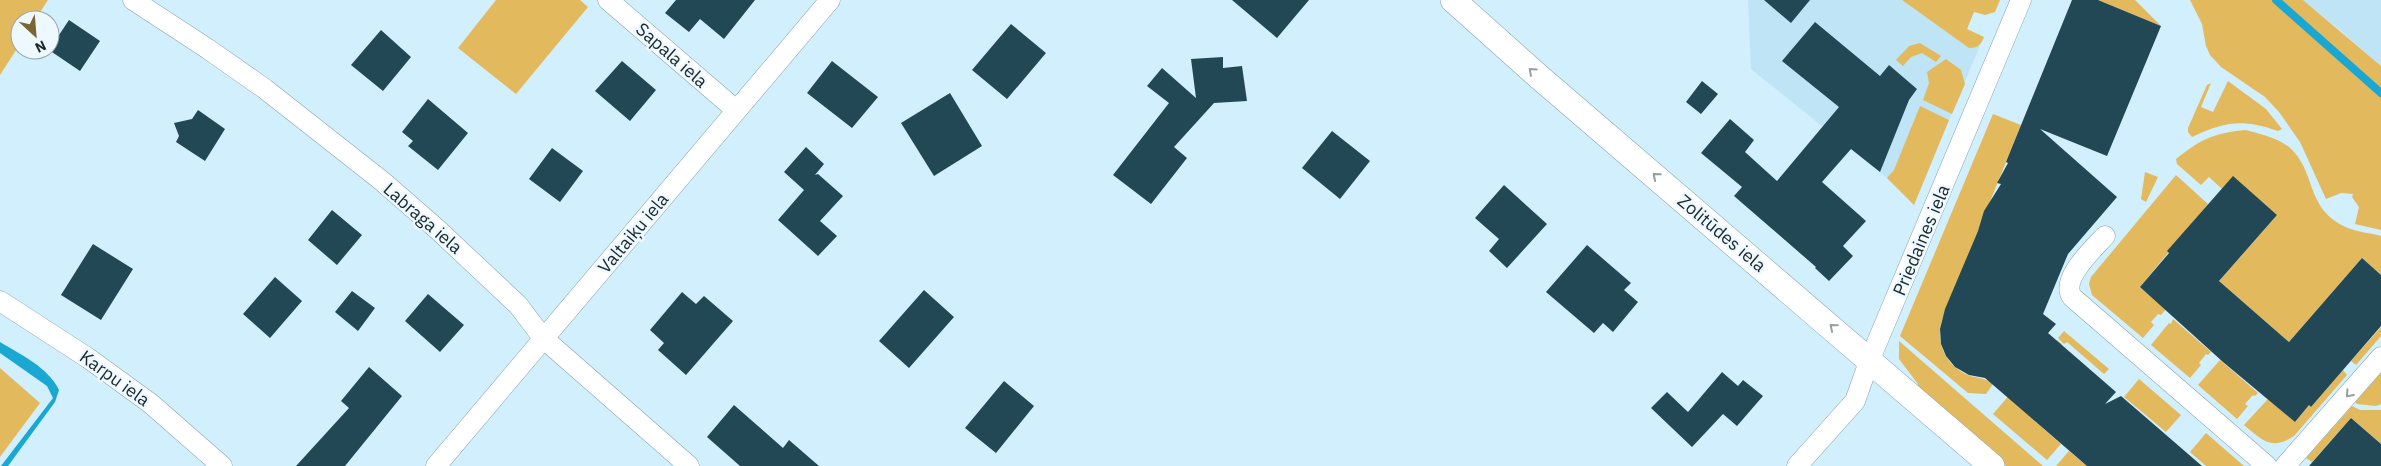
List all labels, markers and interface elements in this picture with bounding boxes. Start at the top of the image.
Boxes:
north arrow [10,10,60,60]
street label: Sapala iela [631,18,713,93]
text: N [32,36,49,57]
one-way arrow [1529,68,1538,77]
one-way arrow [1653,174,1662,182]
street label: Labraga iela [379,177,468,259]
street label: Priedaines iela [1887,181,1955,299]
street label: Valtaiķu iela [593,188,674,278]
street label: Zolitūdes iela [1673,189,1771,277]
one-way arrow [1829,324,1838,333]
street label: Karpu iela [75,345,155,411]
one-way arrow [2346,388,2355,397]

